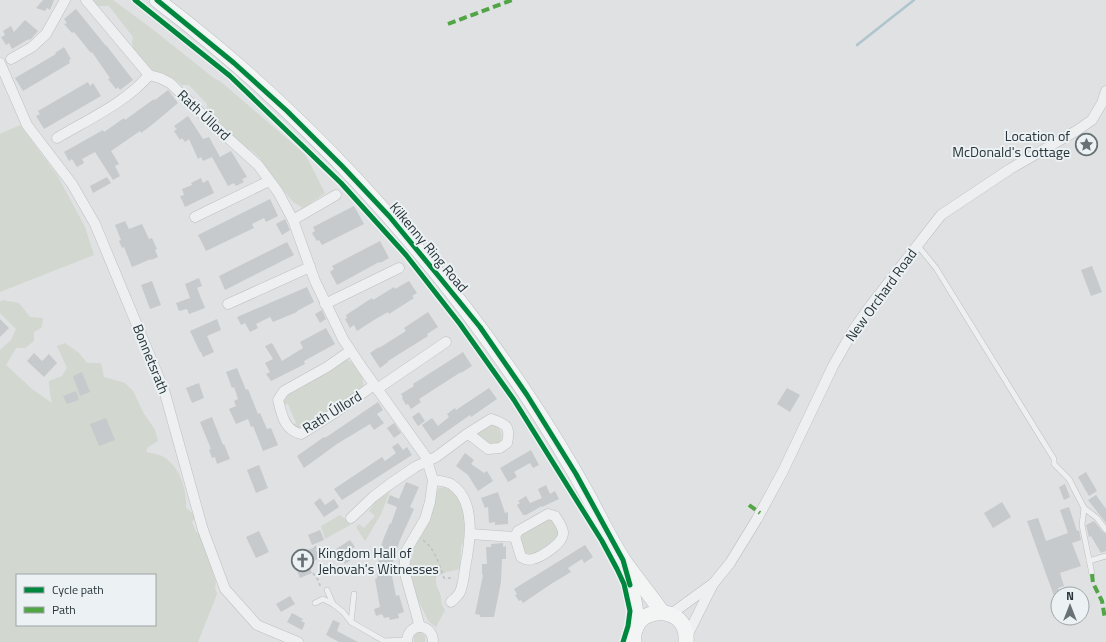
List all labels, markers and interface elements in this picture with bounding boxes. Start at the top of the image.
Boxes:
street label: Rath Úllord [173,84,236,145]
place label: Location of McDonald's Cottage [952,125,1070,162]
place icon: Location of McDonald's Cottage [1073,131,1099,157]
street label: Kilkenny Ring Road [385,197,474,296]
street label: New Orchard Road [840,244,921,345]
street label: Bonnetsrath [128,321,175,397]
street label: Rath Úllord [298,385,365,438]
place label: Kingdom Hall of Jehovah's Witnesses [318,542,439,579]
church icon: Kingdom Hall of Jehovah's Witnesses [290,548,316,574]
legend [16,574,156,626]
text: Cycle path [52,580,104,599]
north arrow [1050,586,1090,626]
text: N [1066,588,1074,604]
text: Path [52,600,76,619]

